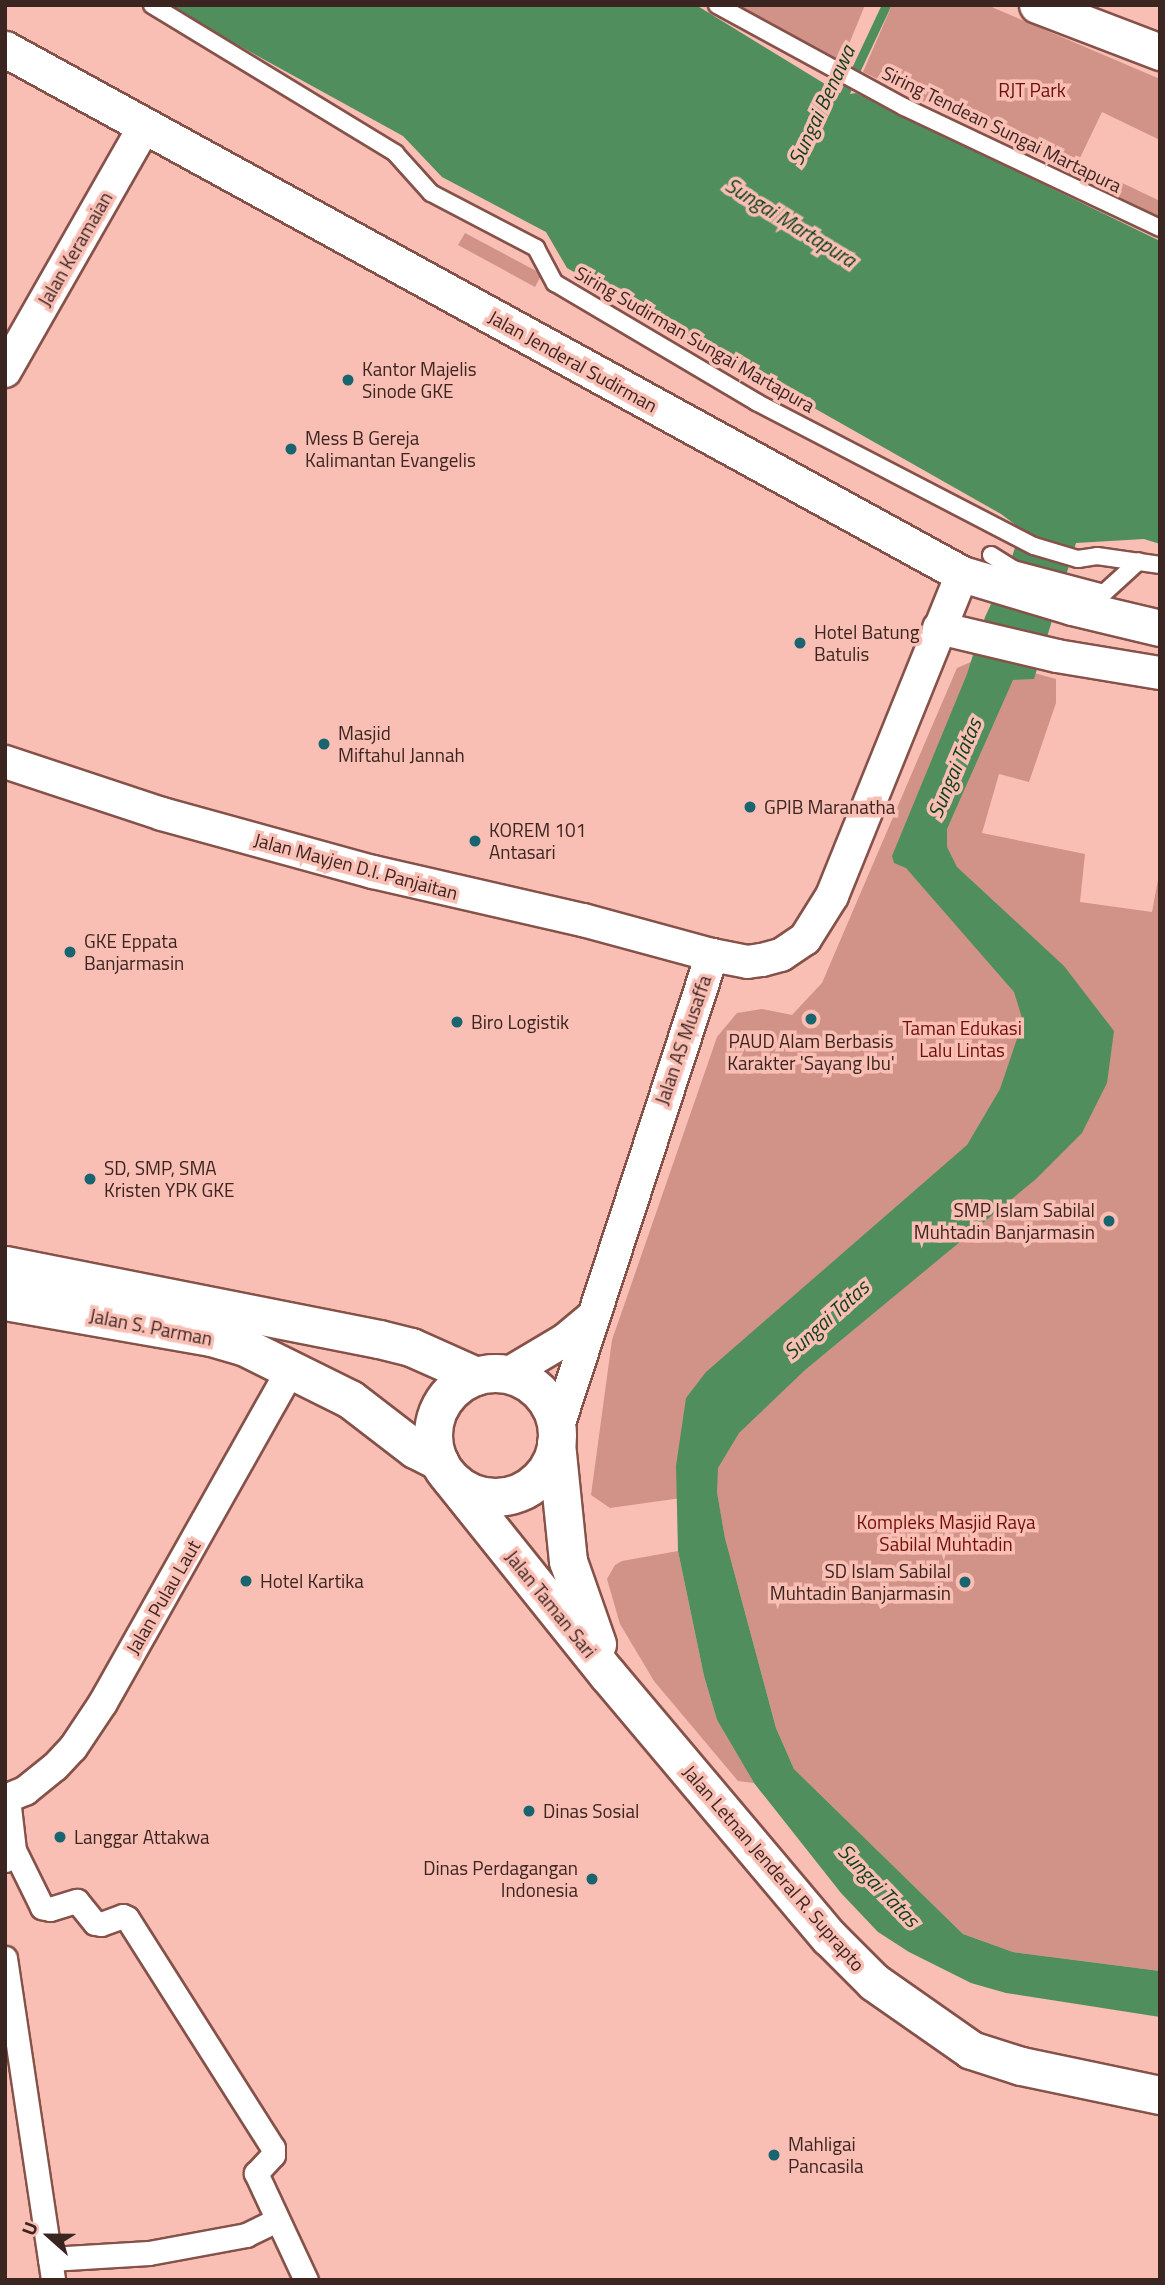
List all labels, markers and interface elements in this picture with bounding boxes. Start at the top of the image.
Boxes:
water label: Sungai Benawa [782,41,860,169]
street label: Siring Tendean Sungai Martapura [879,61,1125,197]
park label: RJT Park [998,79,1066,101]
water label: Sungai Martapura [721,172,861,272]
street label: Jalan Keramaian [33,188,117,310]
street label: Siring Sudirman Sungai Martapura [571,261,819,417]
street label: Jalan Jenderal Sudirman [485,305,661,417]
place label: Kantor Majelis Sinode GKE [362,358,477,402]
marker: Kantor Majelis Sinode GKE [340,372,356,388]
place label: Mess B Gereja Kalimantan Evangelis [305,427,476,471]
marker: Mess B Gereja Kalimantan Evangelis [283,441,299,457]
place label: Hotel Batung Batulis [814,621,919,665]
marker: Hotel Batung Batulis [792,635,808,651]
water label: Sungai Tatas [922,714,986,822]
place label: Masjid Miftahul Jannah [338,722,465,766]
marker: Masjid Miftahul Jannah [316,736,332,752]
place label: GPIB Maranatha [764,796,895,818]
marker: GPIB Maranatha [742,799,758,815]
place label: KOREM 101 Antasari [489,819,586,863]
street label: Jalan Mayjen D.I. Panjaitan [252,828,460,904]
marker: KOREM 101 Antasari [467,833,483,849]
place label: GKE Eppata Banjarmasin [84,930,184,974]
marker: GKE Eppata Banjarmasin [62,944,78,960]
street label: Jalan AS Musaffa [650,972,716,1108]
place label: Biro Logistik [471,1011,569,1033]
marker: PAUD Alam Berbasis Karakter 'Sayang Ibu' [803,1011,819,1027]
marker: Biro Logistik [449,1014,465,1030]
park label: Taman Edukasi Lalu Lintas [902,1017,1022,1061]
place label: PAUD Alam Berbasis Karakter 'Sayang Ibu' [727,1030,895,1074]
place label: SD, SMP, SMA Kristen YPK GKE [104,1157,234,1201]
marker: SD, SMP, SMA Kristen YPK GKE [82,1171,98,1187]
place label: SMP Islam Sabilal Muhtadin Banjarmasin [914,1199,1095,1243]
marker: SMP Islam Sabilal Muhtadin Banjarmasin [1101,1213,1117,1229]
water label: Sungai Tatas [778,1274,874,1364]
street label: Jalan S. Parman [88,1304,214,1350]
park label: Kompleks Masjid Raya Sabilal Muhtadin [856,1511,1036,1555]
street label: Jalan Pulau Laut [121,1536,205,1658]
street label: Jalan Taman Sari [501,1546,601,1662]
place label: SD Islam Sabilal Muhtadin Banjarmasin [770,1560,951,1604]
place label: Hotel Kartika [260,1570,364,1592]
marker: Hotel Kartika [238,1573,254,1589]
marker: SD Islam Sabilal Muhtadin Banjarmasin [957,1574,973,1590]
street label: Jalan Letnan Jenderal R. Suprapto [678,1760,870,1976]
place label: Dinas Sosial [543,1800,639,1822]
marker: Dinas Sosial [521,1803,537,1819]
place label: Langgar Attakwa [74,1826,210,1848]
marker: Langgar Attakwa [52,1829,68,1845]
water label: Sungai Tatas [833,1838,925,1932]
place label: Dinas Perdagangan Indonesia [423,1857,578,1901]
marker: Dinas Perdagangan Indonesia [584,1871,600,1887]
place label: Mahligai Pancasila [788,2133,864,2177]
marker: Mahligai Pancasila [766,2147,782,2163]
north arrow [14,2201,84,2271]
text: U [13,2217,45,2239]

